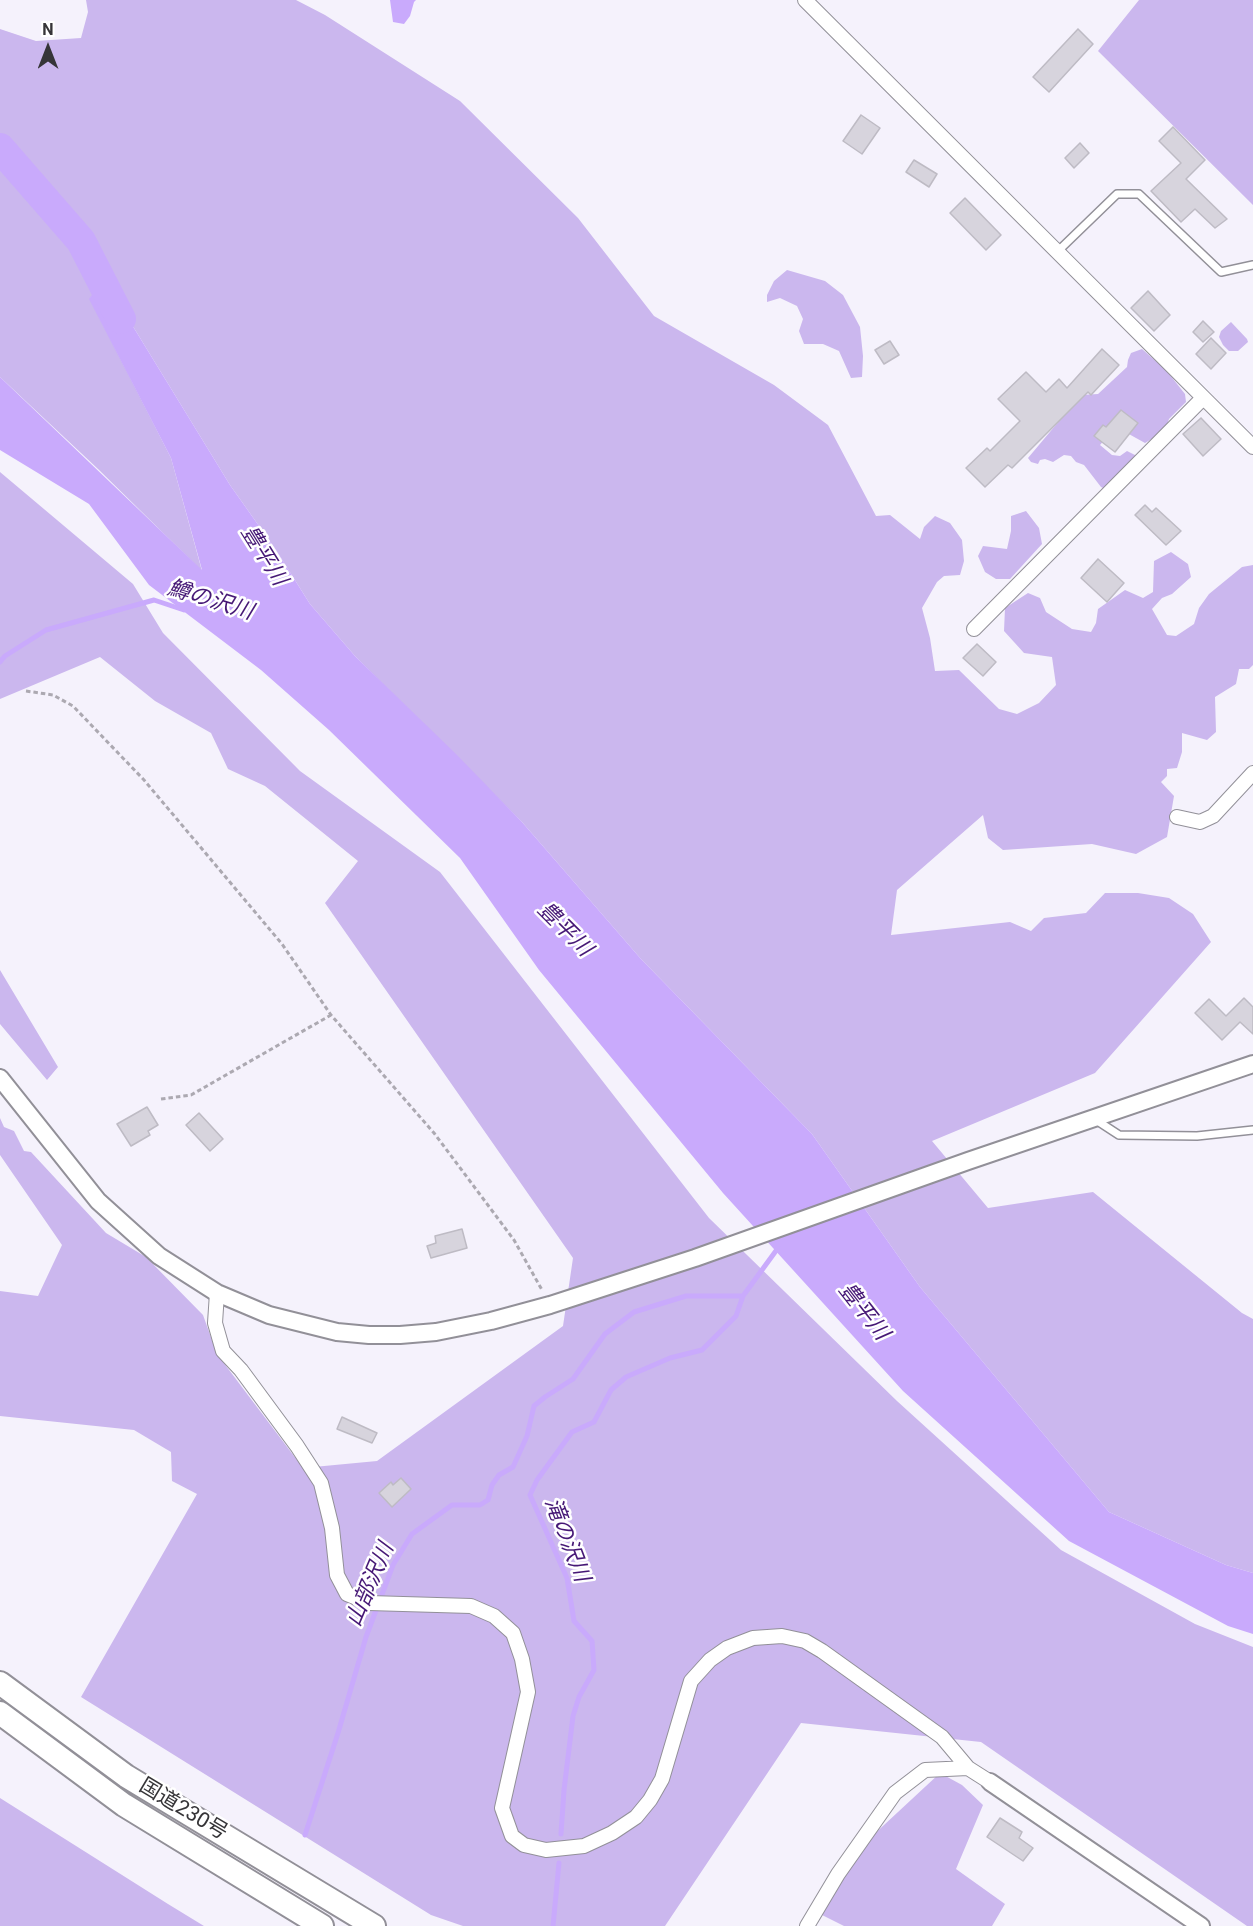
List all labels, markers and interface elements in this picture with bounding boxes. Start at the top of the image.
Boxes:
north arrow [18,18,78,78]
text: N [42,20,54,39]
water label: 豊平川 [234,521,292,591]
water label: 鱒の沢川 [164,576,256,626]
water label: 豊平川 [531,897,597,963]
water label: 豊平川 [832,1278,894,1346]
water label: 滝の沢川 [538,1494,594,1586]
water label: 山部沢川 [342,1539,400,1631]
street label: 国道230号 [134,1774,232,1846]

